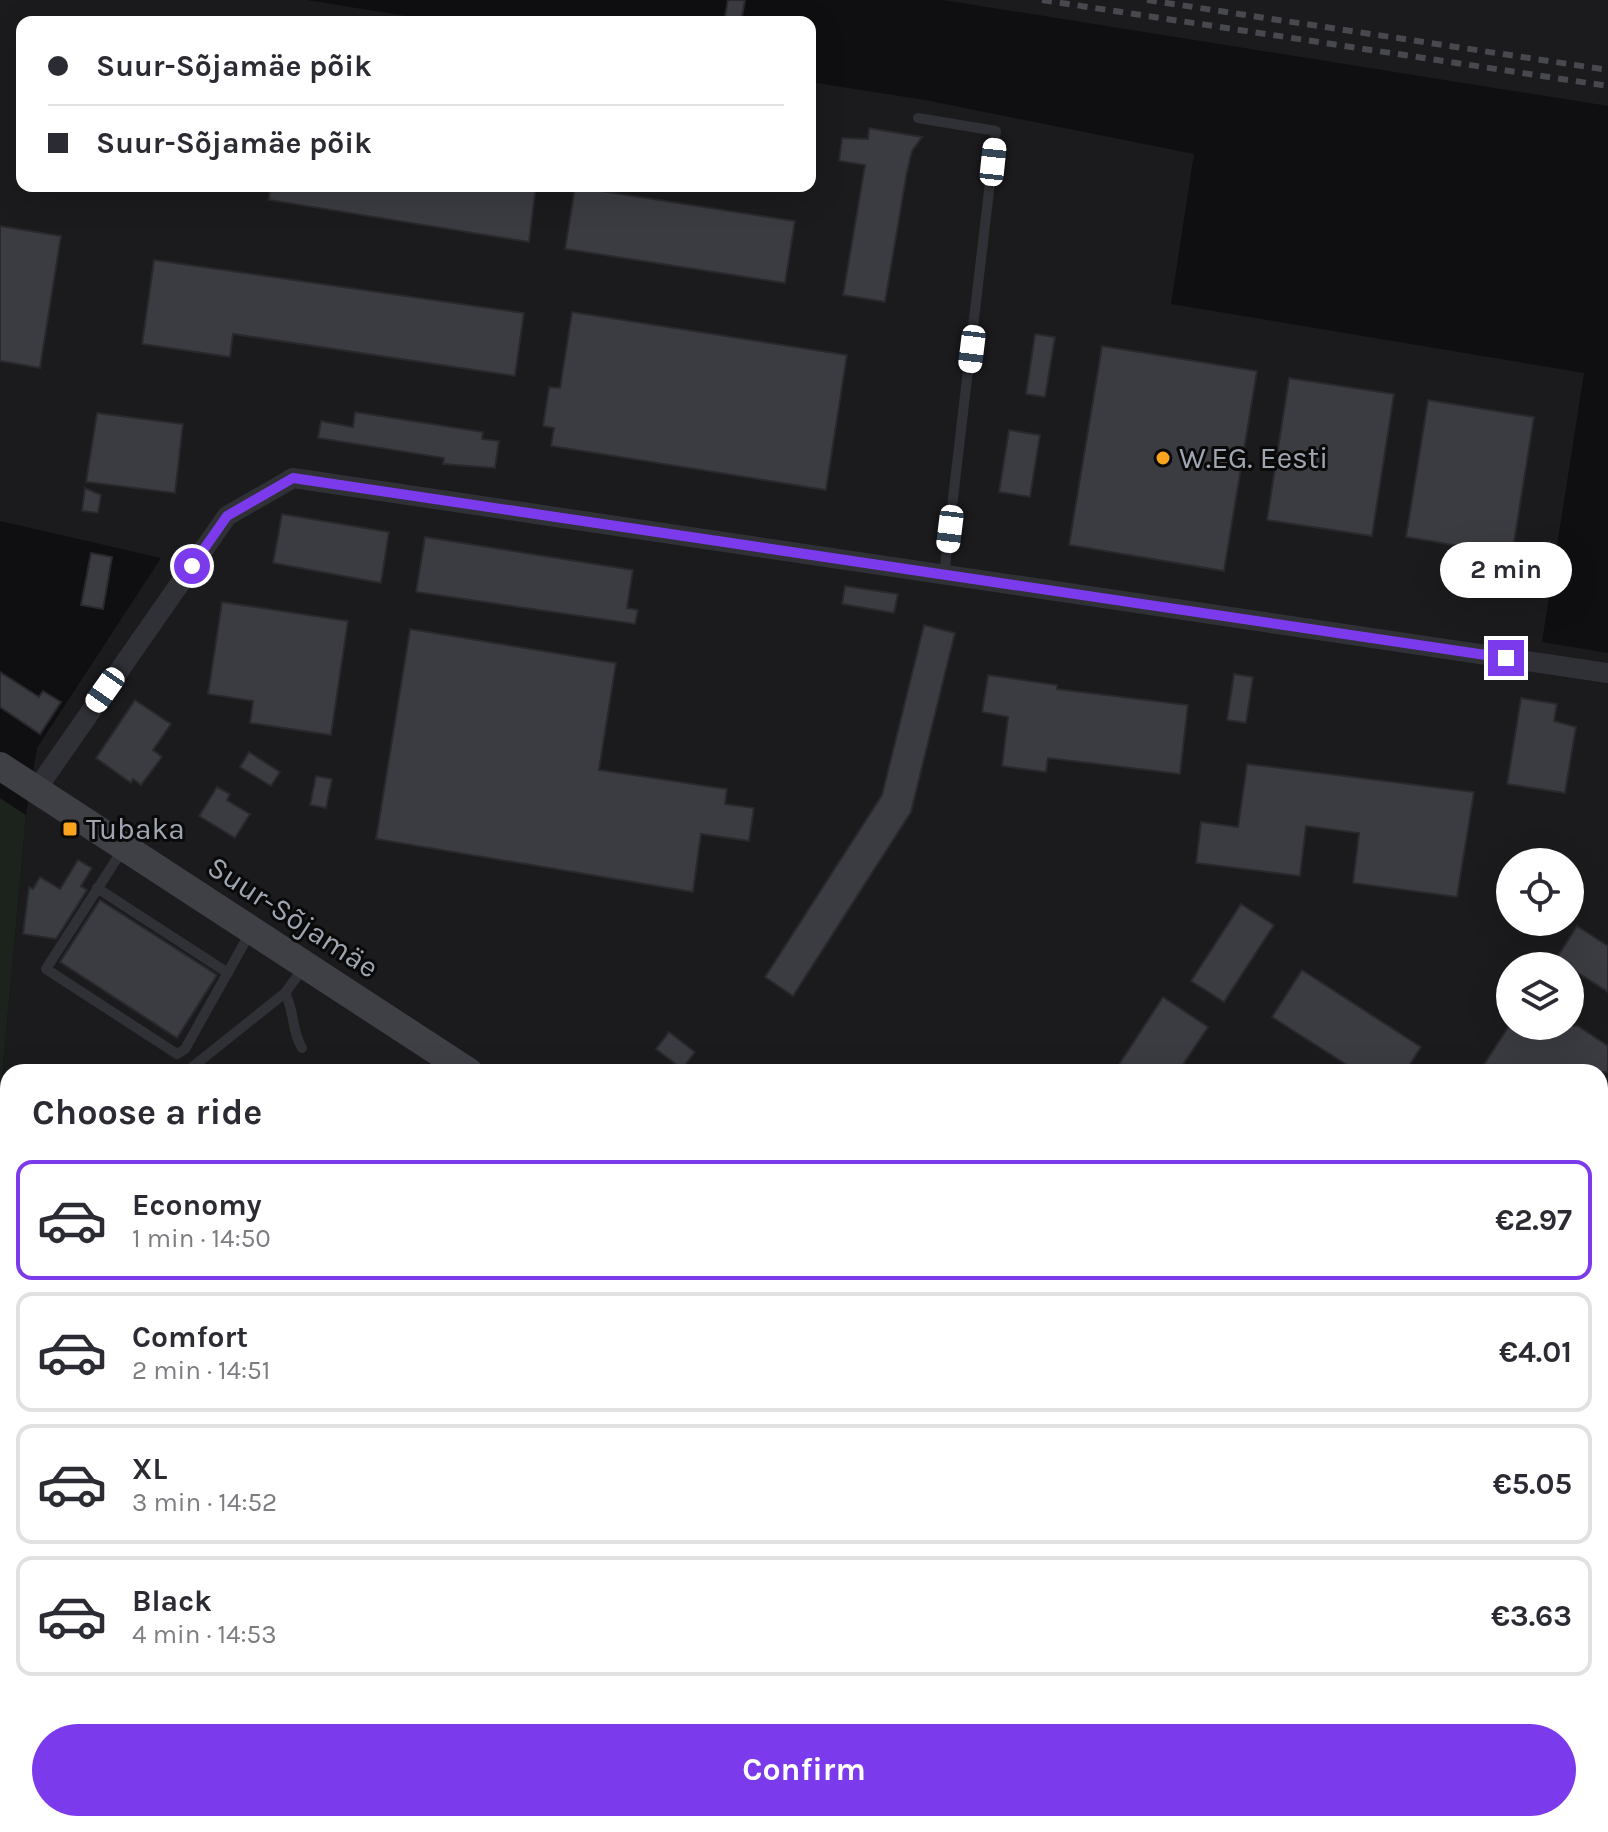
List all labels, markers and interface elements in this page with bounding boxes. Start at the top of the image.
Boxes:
text: Suur-Sõjamäe põik [96,48,372,84]
text: Suur-Sõjamäe põik [96,125,372,161]
car [979,137,1007,187]
car [957,324,987,374]
place label: W.EG. Eesti [1179,440,1328,476]
marker: W.EG. Eesti [1154,449,1172,467]
car [935,504,965,554]
callout: 2 min [1440,542,1572,598]
route start [174,548,210,584]
text: 2 min [1470,554,1542,585]
route end [1488,640,1524,676]
car [81,663,129,717]
place label: Tubaka [86,811,185,847]
marker: Tubaka [61,820,79,838]
street label: Suur-Sõjamäe [201,848,385,986]
map controls [1496,848,1584,1040]
button: locate [1496,848,1584,936]
button: layers [1496,952,1584,1040]
text: Choose a ride [32,1091,262,1133]
icon: car [36,1184,108,1256]
text: Economy [132,1187,262,1223]
text: €2.97 [1495,1202,1572,1238]
text: 1 min · 14:50 [132,1223,271,1254]
icon: car [36,1316,108,1388]
text: Comfort [132,1319,248,1355]
text: €4.01 [1499,1334,1572,1370]
text: 2 min · 14:51 [132,1355,270,1386]
icon: car [36,1448,108,1520]
text: XL [132,1451,167,1487]
text: €5.05 [1493,1466,1572,1502]
text: 3 min · 14:52 [132,1487,277,1518]
icon: car [36,1580,108,1652]
text: Black [132,1583,212,1619]
text: €3.63 [1491,1598,1572,1634]
text: 4 min · 14:53 [132,1619,277,1650]
button: Confirm [32,1724,1576,1816]

